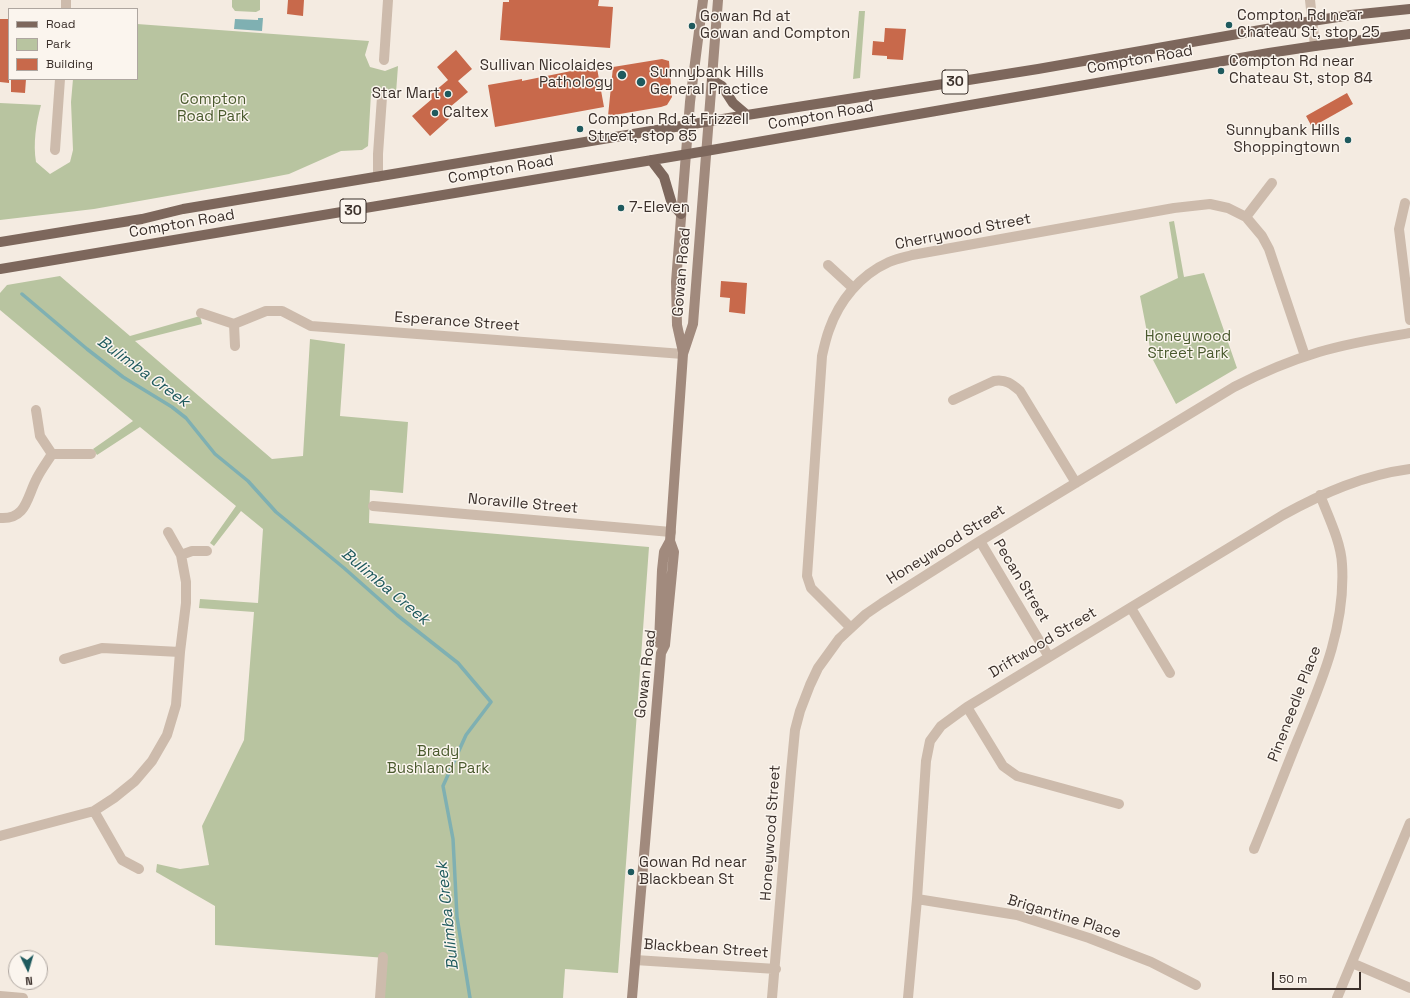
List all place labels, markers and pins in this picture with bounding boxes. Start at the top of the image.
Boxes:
place label: Compton Rd near Chateau St, stop 25 [1237,7,1380,42]
place label: Gowan Rd at Gowan and Compton [700,8,850,43]
marker: Compton Rd near Chateau St, stop 25 [1224,20,1234,30]
marker: Gowan Rd at Gowan and Compton [687,21,697,31]
place label: Compton Rd near Chateau St, stop 84 [1229,53,1373,88]
place label: Sullivan Nicolaides Pathology [480,57,613,92]
place label: Sunnybank Hills General Practice [650,64,768,99]
marker: Compton Rd near Chateau St, stop 84 [1216,66,1226,76]
marker: Sullivan Nicolaides Pathology [616,69,628,81]
marker: Sunnybank Hills General Practice [635,76,647,88]
place label: Star Mart [372,85,440,103]
marker: Star Mart [443,89,453,99]
place label: Caltex [443,104,489,122]
marker: Caltex [430,108,440,118]
place label: Compton Rd at Frizzell Street, stop 85 [588,111,749,146]
place label: Sunnybank Hills Shoppingtown [1226,122,1340,157]
marker: Compton Rd at Frizzell Street, stop 85 [575,124,585,134]
marker: Sunnybank Hills Shoppingtown [1343,135,1353,145]
place label: 7-Eleven [629,199,690,217]
marker: 7-Eleven [616,203,626,213]
place label: Gowan Rd near Blackbean St [639,854,747,889]
marker: Gowan Rd near Blackbean St [626,867,636,877]

